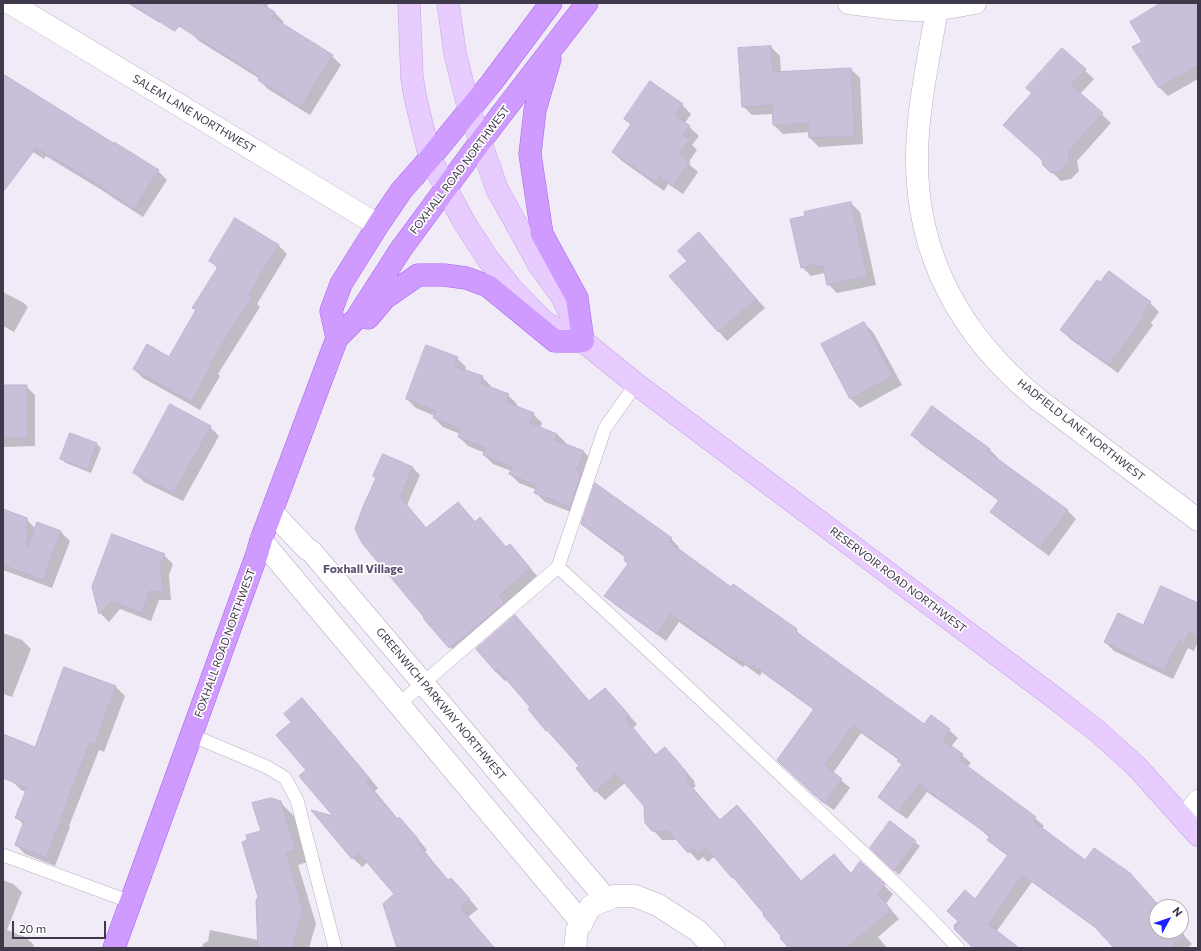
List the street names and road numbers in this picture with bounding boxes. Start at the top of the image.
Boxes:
street label: SALEM LANE NORTHWEST [130,72,258,156]
street label: FOXHALL ROAD NORTHWEST [407,103,513,237]
street label: HADFIELD LANE NORTHWEST [1015,376,1147,484]
street label: RESERVOIR ROAD NORTHWEST [827,524,969,636]
street label: FOXHALL ROAD NORTHWEST [192,567,258,719]
street label: GREENWICH PARKWAY NORTHWEST [373,625,509,783]

